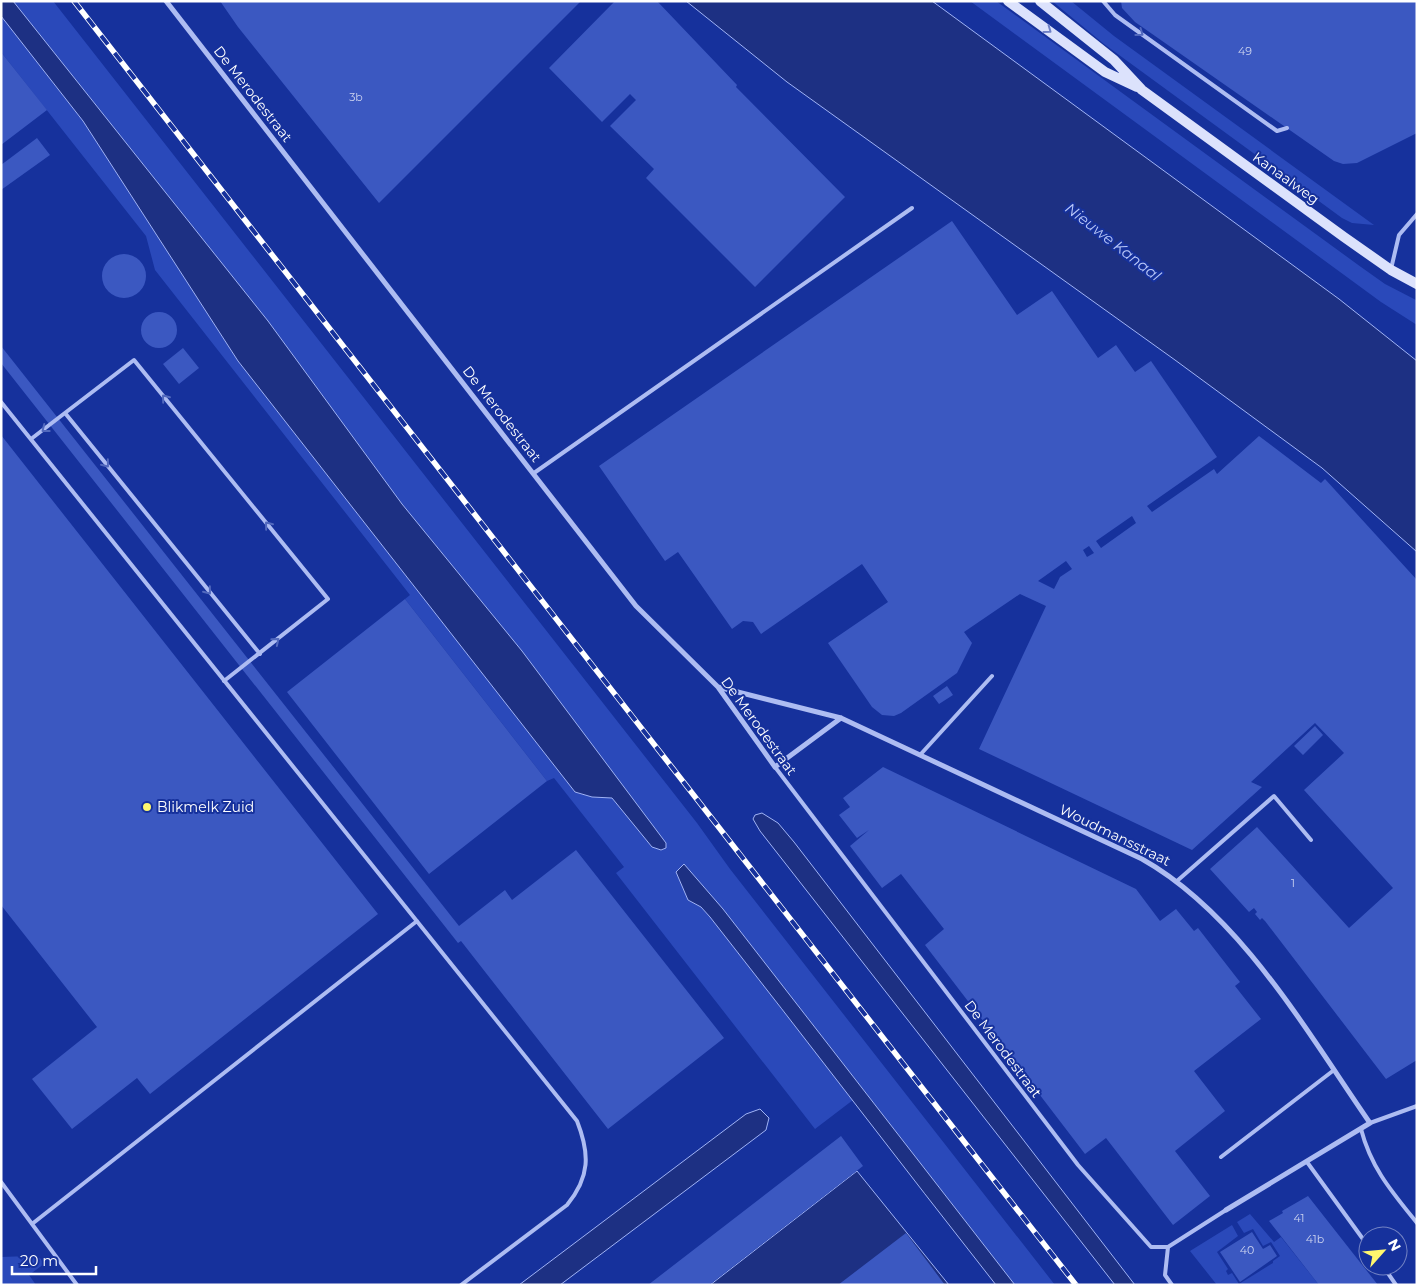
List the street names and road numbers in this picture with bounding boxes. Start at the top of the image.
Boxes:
street label: De Merodestraat [210,42,296,146]
street label: Kanaalweg [1249,148,1323,208]
street label: De Merodestraat [459,362,545,466]
street label: De Merodestraat [717,673,801,779]
street label: Woudmansstraat [1056,800,1174,870]
street label: De Merodestraat [960,997,1046,1102]

